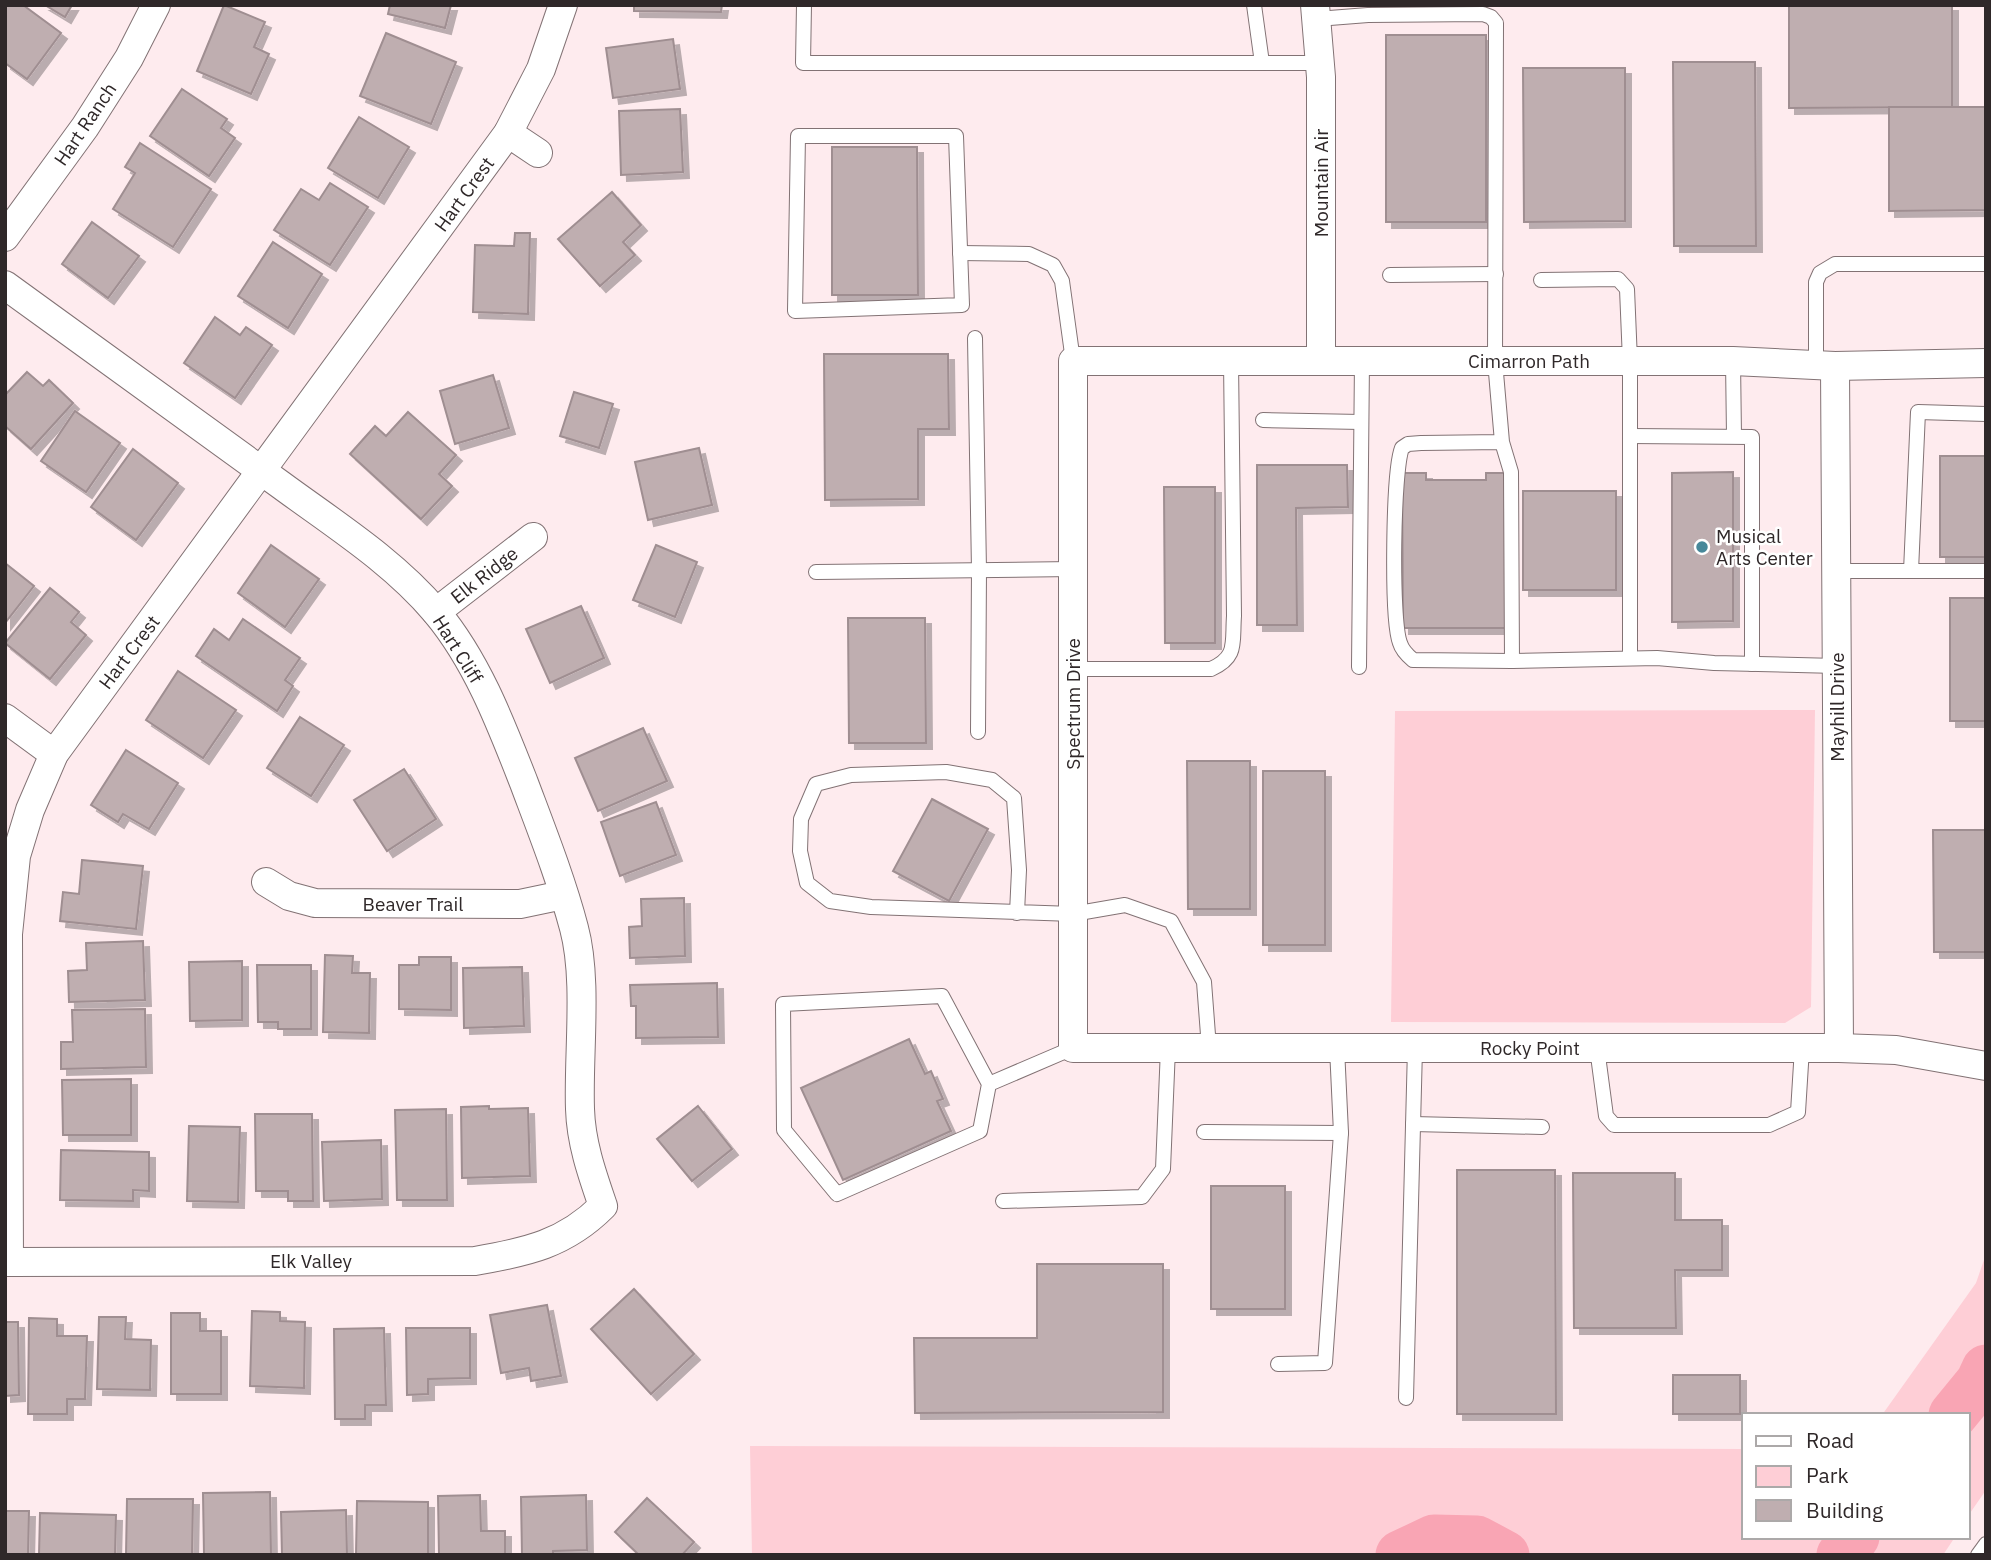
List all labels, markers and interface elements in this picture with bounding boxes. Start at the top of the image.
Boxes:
street label: Hart Ranch [48,78,122,170]
street label: Mountain Air [1309,129,1333,237]
street label: Hart Crest [429,152,499,236]
street label: Cimarron Path [1468,349,1590,373]
place label: Musical Arts Center [1716,524,1813,570]
marker: Musical Arts Center [1694,539,1710,555]
street label: Elk Ridge [445,541,523,609]
street label: Hart Crest [93,610,165,694]
street label: Hart Cliff [428,610,488,688]
street label: Spectrum Drive [1061,638,1085,770]
street label: Mayhill Drive [1825,652,1849,762]
street label: Beaver Trail [363,892,463,916]
street label: Rocky Point [1480,1036,1580,1060]
street label: Elk Valley [270,1249,352,1273]
legend [1742,1413,1970,1539]
text: Road [1806,1426,1854,1454]
text: Park [1806,1461,1849,1489]
text: Building [1806,1496,1883,1524]

